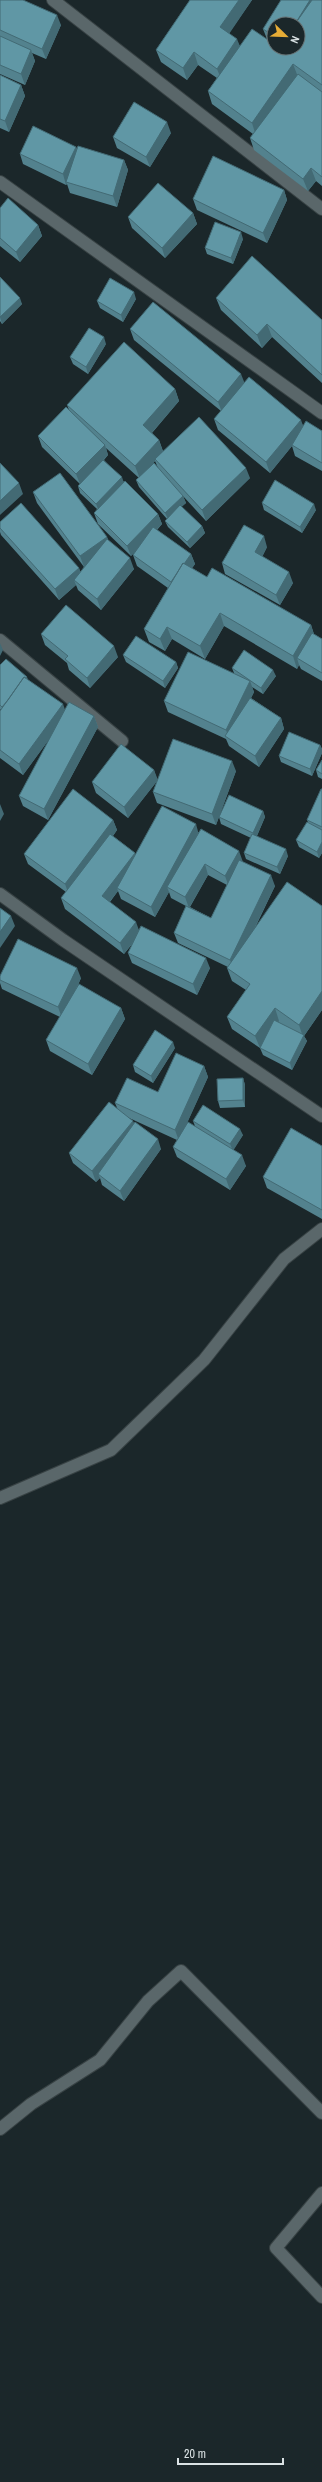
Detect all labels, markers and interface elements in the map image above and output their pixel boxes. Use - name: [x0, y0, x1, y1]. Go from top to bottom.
- north arrow: [266, 16, 306, 56]
- text: N: [287, 34, 303, 46]
- scale bar: [178, 2440, 283, 2466]
- text: 20 m: [184, 2446, 206, 2462]

